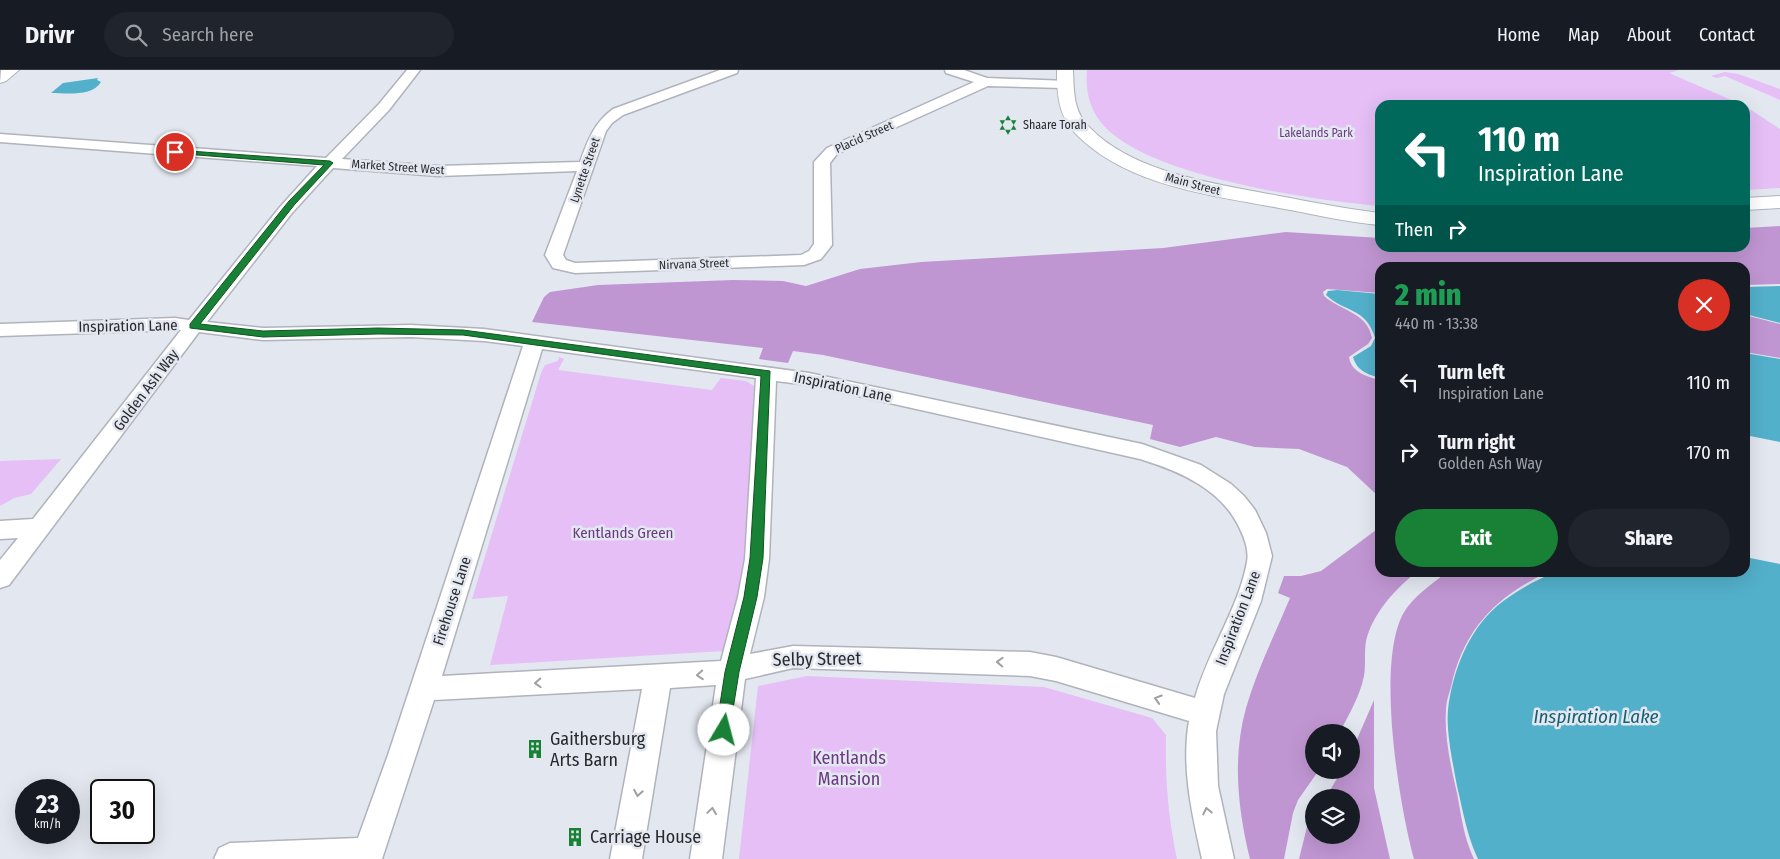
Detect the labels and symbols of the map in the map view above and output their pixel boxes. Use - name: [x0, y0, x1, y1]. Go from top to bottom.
- synagogue icon: Shaare Torah: [997, 114, 1019, 136]
- street label: Placid Street: [833, 118, 895, 156]
- place label: Shaare Torah: [1023, 118, 1087, 132]
- park label: Lakelands Park: [1279, 126, 1353, 140]
- pin: [154, 131, 196, 173]
- street label: Lynette Street: [567, 135, 603, 204]
- street label: Market Street West: [351, 157, 445, 177]
- street label: Main Street: [1164, 170, 1222, 198]
- street label: Nirvana Street: [659, 256, 729, 272]
- street label: Inspiration Lane: [78, 316, 178, 336]
- street label: Golden Ash Way: [109, 345, 183, 434]
- street label: Inspiration Lane: [793, 368, 893, 406]
- park label: Kentlands Green: [572, 524, 674, 542]
- street label: Firehouse Lane: [429, 554, 475, 648]
- street label: Inspiration Lane: [1212, 568, 1264, 668]
- street label: Selby Street: [773, 647, 862, 671]
- one-way arrow: [996, 656, 1004, 667]
- one-way arrow: [696, 669, 704, 680]
- one-way arrow: [534, 677, 542, 688]
- one-way arrow: [1154, 694, 1163, 704]
- position arrow: [697, 703, 749, 755]
- water label: Inspiration Lake: [1533, 705, 1659, 728]
- place label: Gaithersburg Arts Barn: [550, 728, 646, 771]
- building icon: Gaithersburg Arts Barn: [524, 738, 546, 760]
- park label: Kentlands Mansion: [812, 747, 886, 790]
- speed limit sign: 30: [90, 779, 155, 844]
- one-way arrow: [633, 789, 643, 798]
- one-way arrow: [707, 806, 717, 815]
- one-way arrow: [1203, 807, 1213, 816]
- building icon: Carriage House: [564, 826, 586, 848]
- place label: Carriage House: [590, 826, 701, 848]

